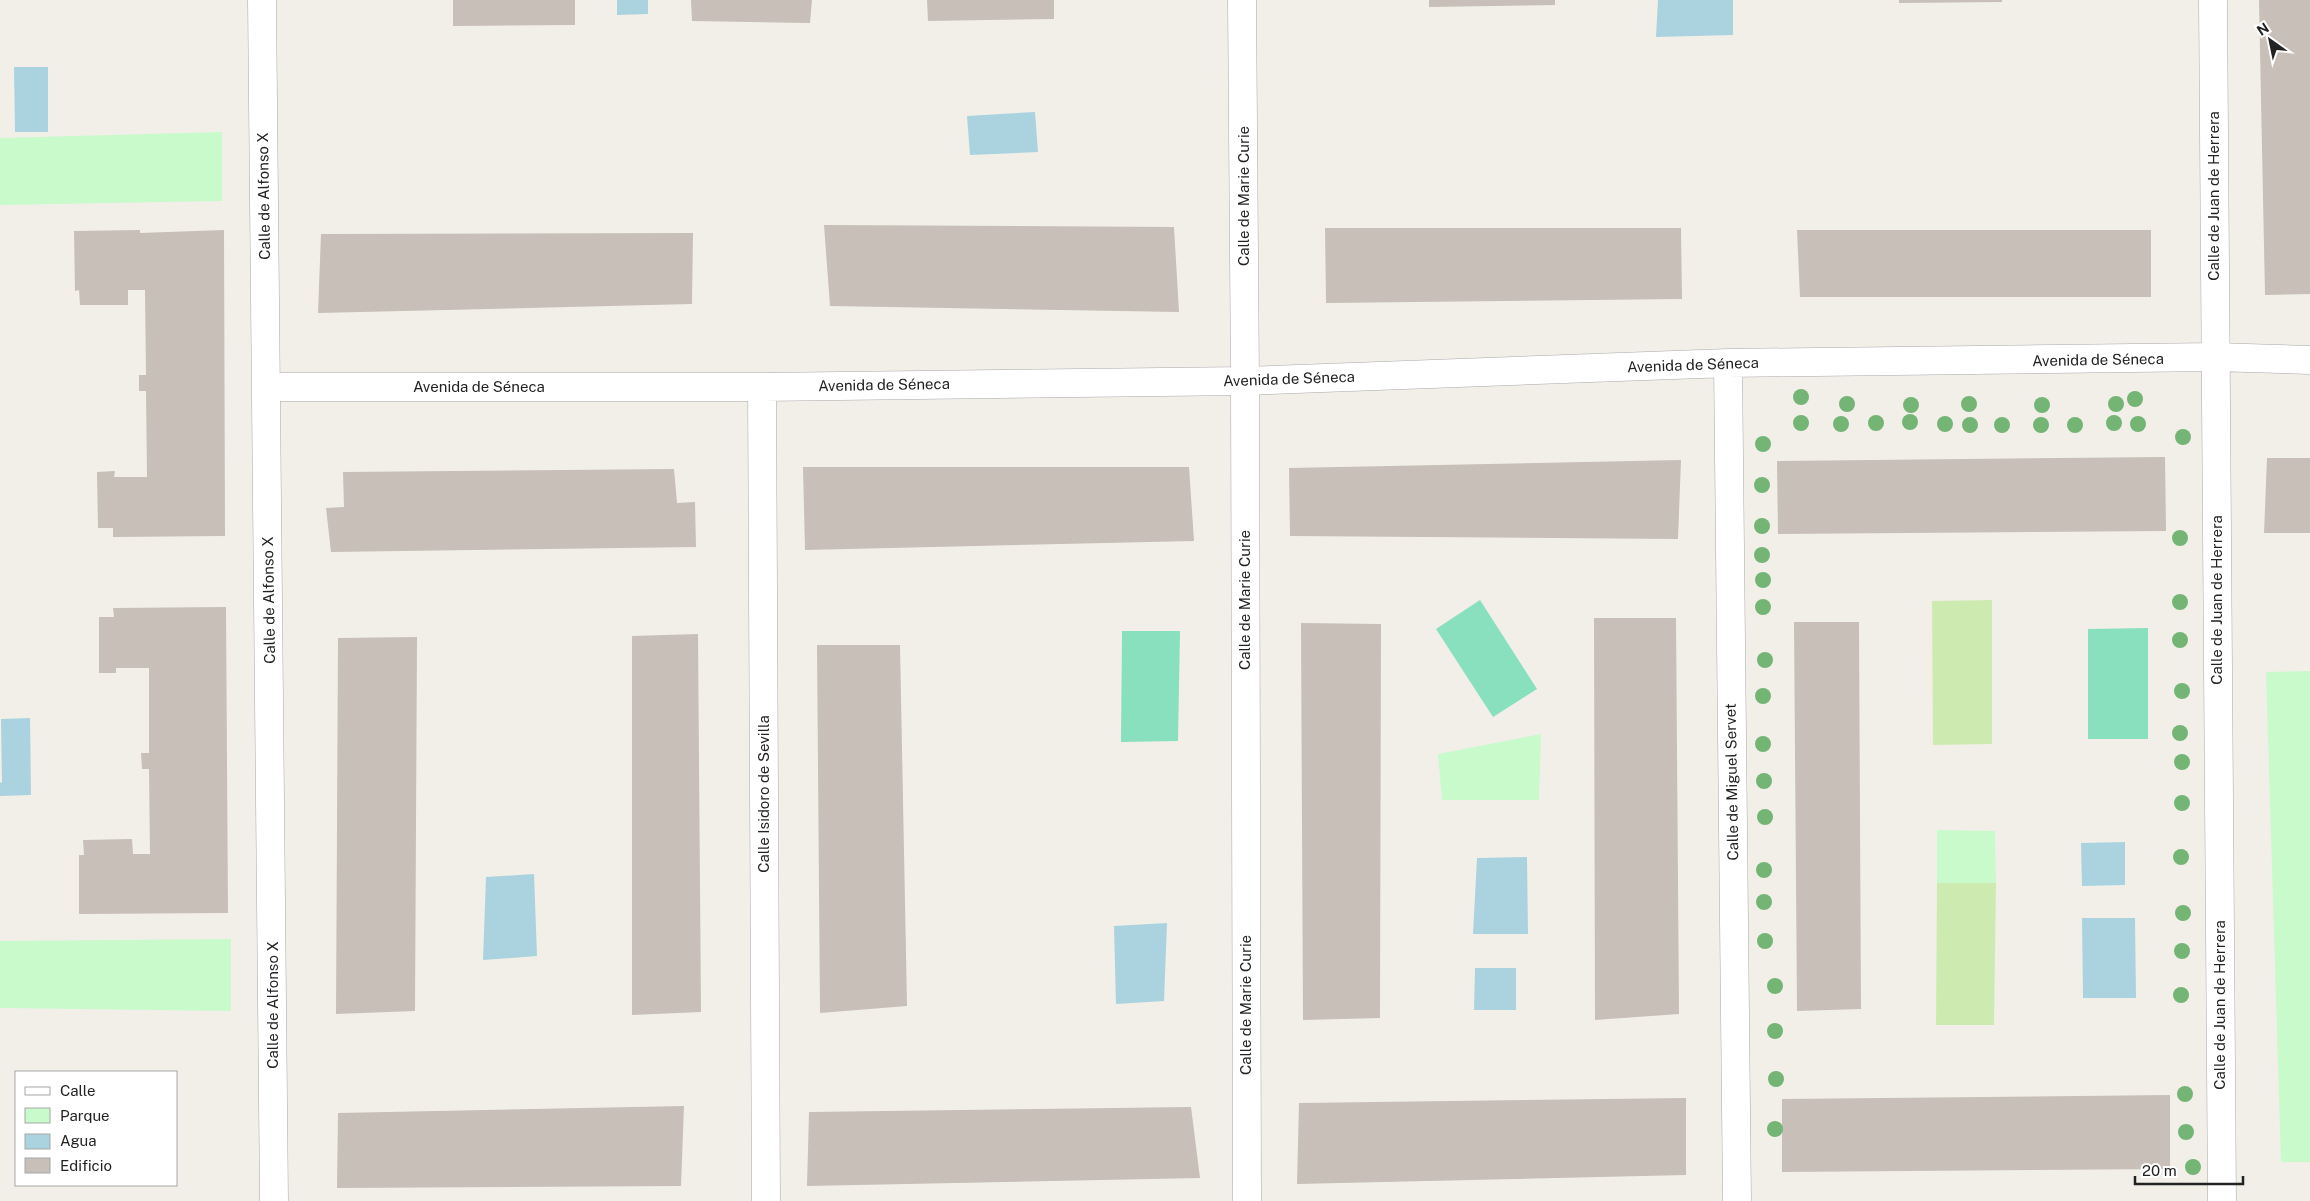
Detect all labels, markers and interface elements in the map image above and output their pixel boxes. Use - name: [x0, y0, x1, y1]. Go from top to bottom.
- north arrow: [2245, 15, 2295, 65]
- text: N: [2254, 19, 2272, 39]
- street label: Calle de Juan de Herrera: [2205, 111, 2222, 281]
- street label: Calle de Marie Curie: [1235, 126, 1252, 266]
- street label: Calle de Alfonso X: [254, 132, 273, 260]
- street label: Avenida de Séneca: [2032, 350, 2164, 369]
- street label: Avenida de Séneca: [1627, 354, 1759, 375]
- street label: Avenida de Séneca: [1223, 368, 1355, 389]
- street label: Avenida de Séneca: [818, 375, 950, 394]
- street label: Avenida de Séneca: [413, 378, 545, 395]
- street label: Calle de Juan de Herrera: [2208, 515, 2225, 685]
- street label: Calle de Marie Curie: [1236, 530, 1253, 670]
- street label: Calle de Alfonso X: [259, 536, 278, 664]
- street label: Calle de Miguel Servet: [1722, 703, 1741, 861]
- street label: Calle Isidoro de Sevilla: [755, 715, 772, 873]
- street label: Calle de Juan de Herrera: [2211, 920, 2228, 1090]
- street label: Calle de Marie Curie: [1237, 935, 1254, 1075]
- street label: Calle de Alfonso X: [264, 941, 281, 1069]
- legend: [15, 1071, 178, 1186]
- text: Calle: [60, 1082, 96, 1099]
- text: Parque: [60, 1107, 110, 1124]
- text: Agua: [60, 1132, 97, 1149]
- scale bar: [2135, 1154, 2242, 1186]
- text: Edificio: [60, 1157, 112, 1174]
- text: 20 m: [2142, 1162, 2177, 1179]

